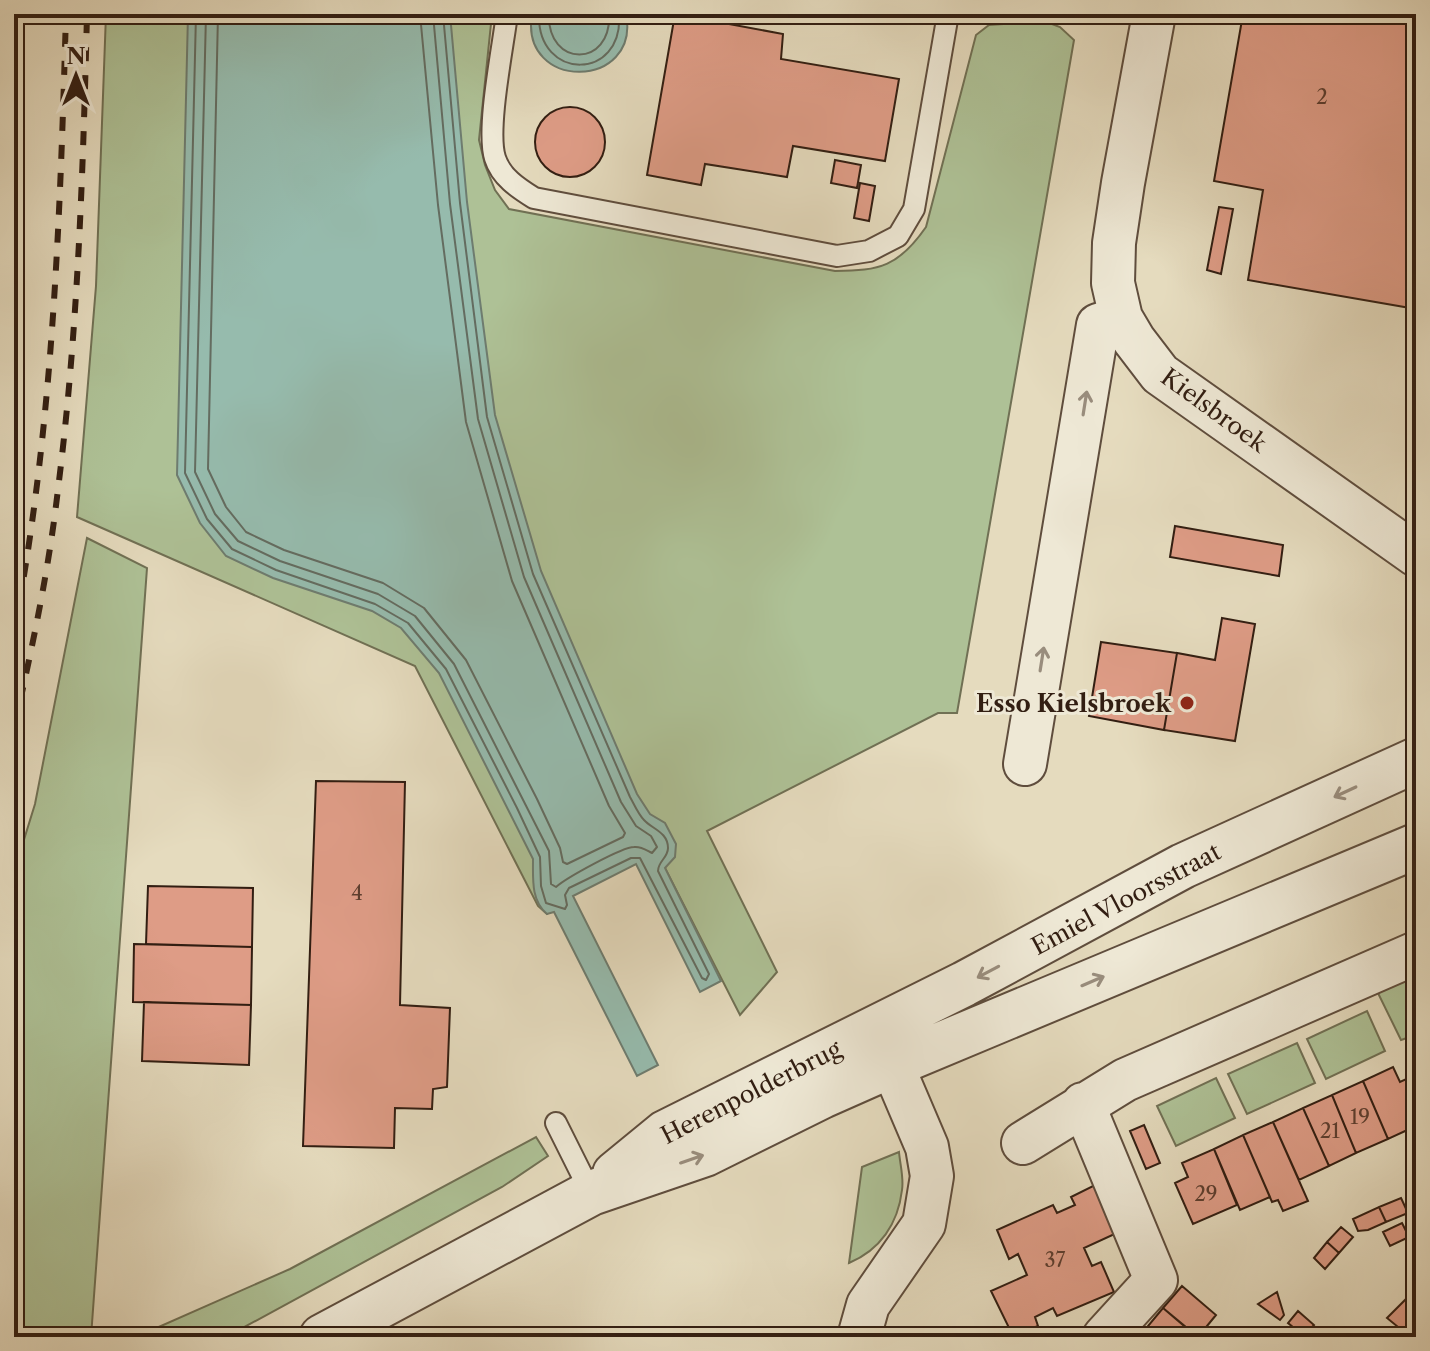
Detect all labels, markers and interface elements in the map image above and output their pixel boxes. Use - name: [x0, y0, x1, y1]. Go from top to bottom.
- north arrow: [36, 36, 116, 116]
- text: N: [66, 43, 86, 70]
- house number: 2: [1316, 85, 1328, 109]
- street label: Kielsbroek: [1156, 362, 1273, 459]
- one-way arrow: [1078, 391, 1093, 416]
- one-way arrow: [1036, 647, 1051, 673]
- place label: Esso Kielsbroek: [976, 689, 1172, 718]
- marker: Esso Kielsbroek: [1178, 694, 1196, 712]
- one-way arrow: [1333, 785, 1358, 800]
- street label: Emiel Vloorsstraat: [1027, 837, 1226, 961]
- house number: 4: [351, 881, 363, 905]
- one-way arrow: [976, 964, 1000, 980]
- one-way arrow: [1080, 973, 1105, 987]
- street label: Herenpolderbrug: [656, 1034, 846, 1150]
- house number: 19: [1350, 1105, 1370, 1129]
- house number: 21: [1320, 1119, 1341, 1143]
- one-way arrow: [679, 1150, 704, 1165]
- house number: 29: [1194, 1182, 1218, 1206]
- house number: 37: [1045, 1248, 1066, 1272]

